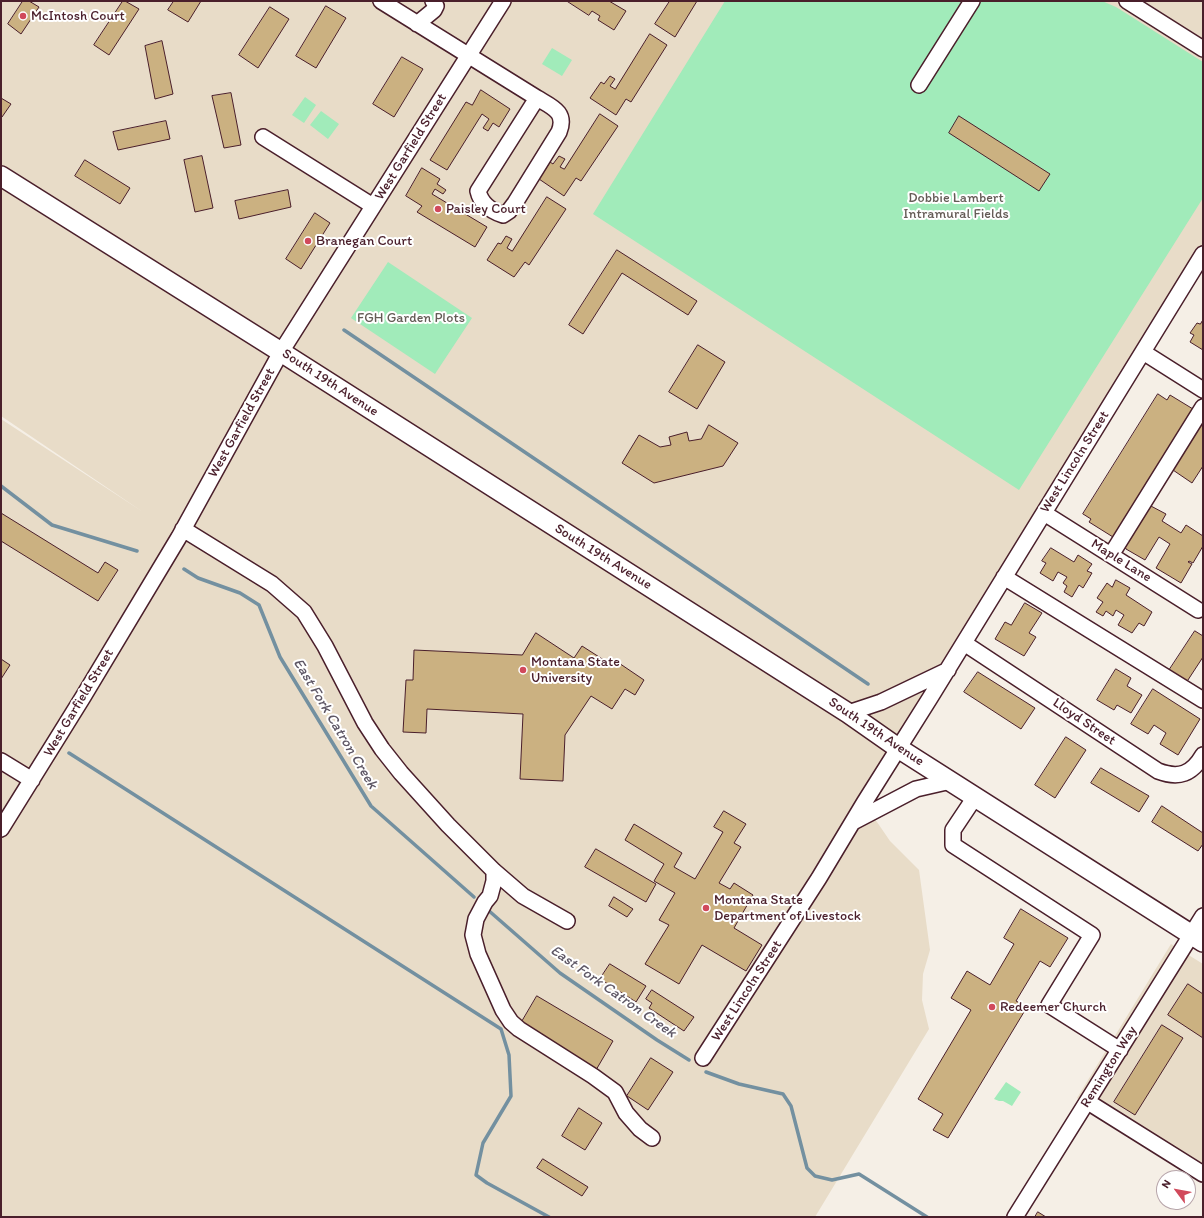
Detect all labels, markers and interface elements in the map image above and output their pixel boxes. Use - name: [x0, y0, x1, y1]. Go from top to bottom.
- place label: McIntosh Court: [31, 8, 125, 24]
- marker: McIntosh Court: [18, 11, 28, 21]
- street label: West Garfield Street: [371, 91, 451, 203]
- park label: Dobbie Lambert Intramural Fields: [903, 190, 1009, 222]
- place label: Paisley Court: [446, 201, 526, 217]
- marker: Paisley Court: [433, 204, 443, 214]
- place label: Branegan Court: [316, 233, 412, 249]
- marker: Branegan Court: [303, 236, 313, 246]
- park label: FGH Garden Plots: [357, 310, 465, 326]
- street label: South 19th Avenue: [279, 346, 381, 420]
- street label: West Garfield Street: [205, 365, 279, 481]
- street label: West Lincoln Street: [1037, 408, 1113, 516]
- street label: South 19th Avenue: [551, 520, 655, 594]
- street label: Maple Lane: [1088, 536, 1154, 586]
- street label: West Garfield Street: [40, 646, 118, 760]
- place label: Montana State University: [531, 654, 620, 686]
- water label: East Fork Catron Creek: [289, 655, 381, 793]
- marker: Montana State University: [518, 665, 528, 675]
- street label: South 19th Avenue: [825, 694, 927, 770]
- street label: Lloyd Street: [1049, 695, 1119, 749]
- place label: Montana State Department of Livestock: [714, 892, 861, 924]
- marker: Montana State Department of Livestock: [701, 903, 711, 913]
- street label: West Lincoln Street: [708, 937, 786, 1045]
- water label: East Fork Catron Creek: [547, 942, 679, 1042]
- place label: Redeemer Church: [1000, 999, 1106, 1015]
- marker: Redeemer Church: [987, 1002, 997, 1012]
- street label: Remington Way: [1077, 1023, 1141, 1111]
- north arrow: [1156, 1170, 1196, 1210]
- text: N: [1159, 1177, 1174, 1191]

